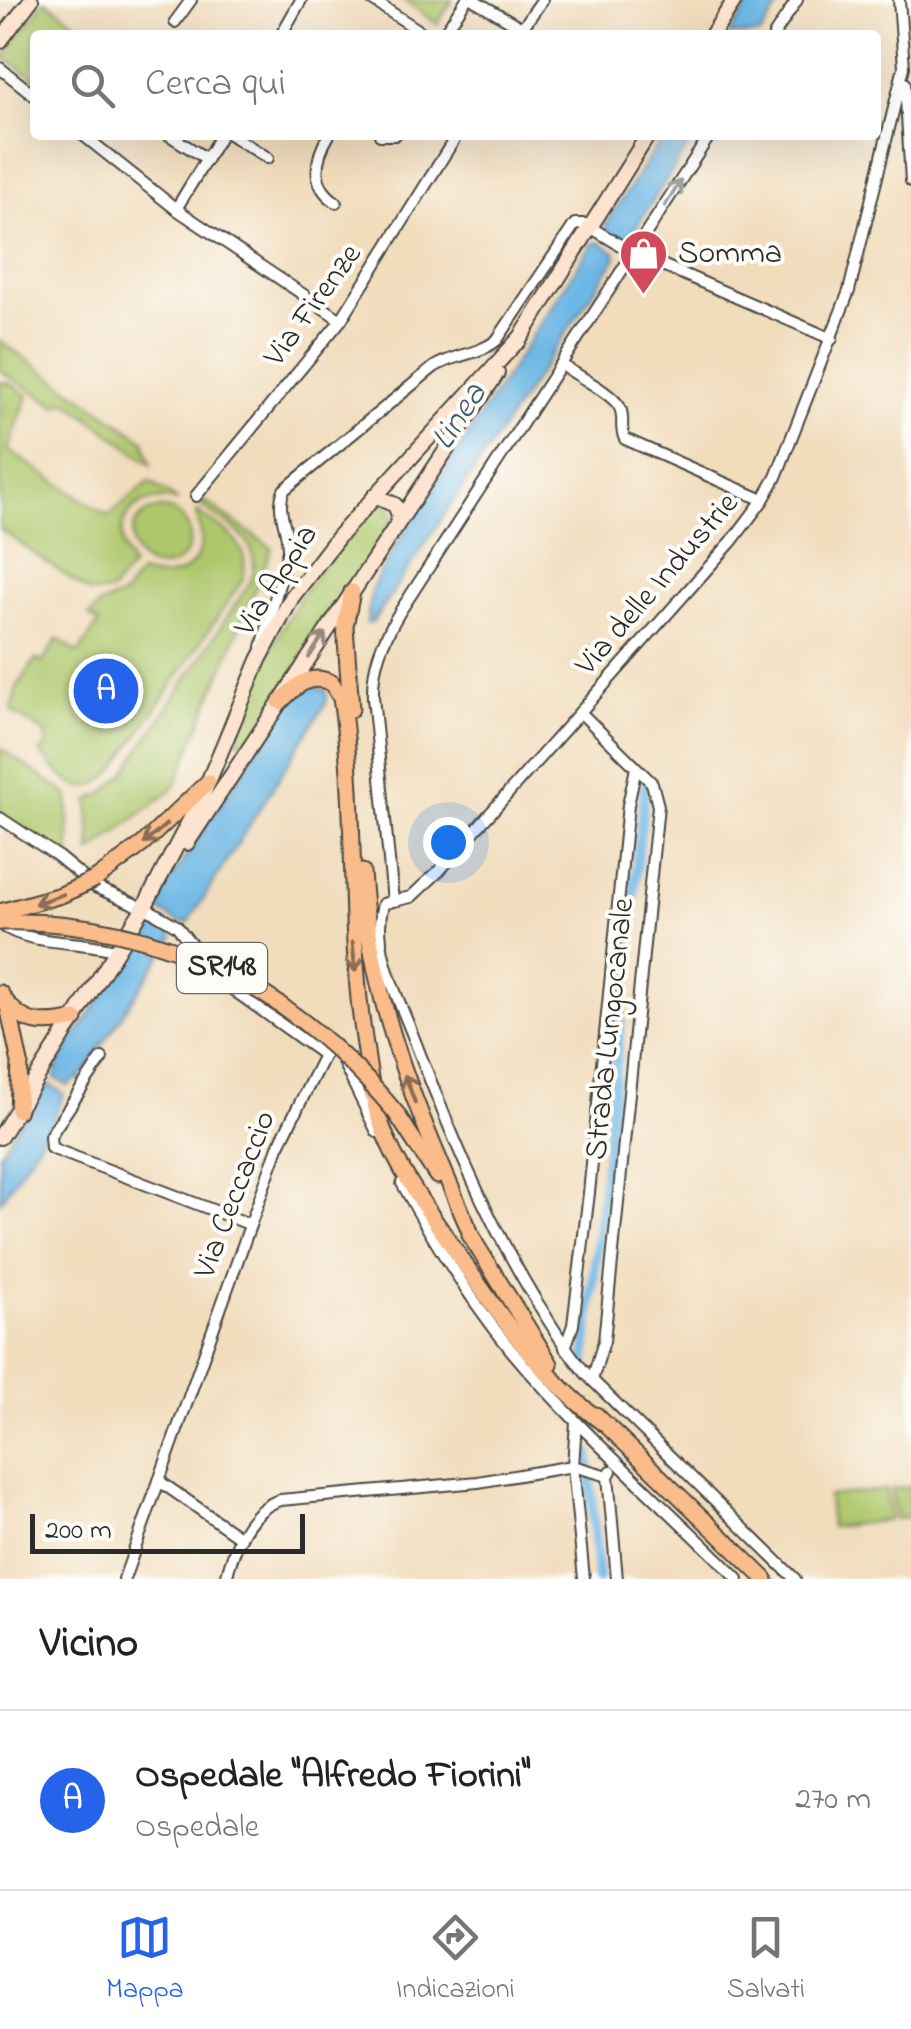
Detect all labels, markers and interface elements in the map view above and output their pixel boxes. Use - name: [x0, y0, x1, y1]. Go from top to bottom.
- search box: [30, 30, 881, 140]
- text: Cerca qui: [145, 57, 286, 113]
- icon: search: [65, 58, 120, 113]
- one-way arrow: [662, 180, 683, 208]
- shop icon: Somma: [617, 228, 669, 296]
- place label: Somma: [678, 231, 782, 278]
- street label: Via Firenze: [253, 234, 375, 378]
- water label: Linea: [419, 372, 501, 461]
- street label: Via delle Industrie: [564, 482, 751, 688]
- street label: Via Appia: [223, 516, 331, 647]
- one-way arrow: [307, 631, 328, 660]
- pin: A: [74, 654, 138, 728]
- your location: [423, 817, 474, 868]
- one-way arrow: [143, 822, 168, 845]
- one-way arrow: [34, 891, 65, 909]
- street label: Strada Lungocanale: [574, 895, 648, 1162]
- one-way arrow: [344, 941, 363, 973]
- road number: SR148: [177, 943, 267, 993]
- one-way arrow: [400, 1074, 418, 1105]
- street label: Via Ceccaccio: [182, 1104, 289, 1287]
- scale bar: [30, 1509, 305, 1554]
- text: 200 m: [45, 1511, 112, 1552]
- text: Vicino: [40, 1614, 138, 1675]
- text: Ospedale "Alfredo Fiorini": [135, 1749, 531, 1805]
- text: A: [63, 1777, 82, 1824]
- text: 270 m: [795, 1777, 871, 1824]
- text: Ospedale: [135, 1805, 259, 1852]
- tab: Mappa: [106, 1910, 184, 2011]
- tab: Indicazioni: [396, 1910, 515, 2011]
- tab: Salvati: [727, 1910, 805, 2011]

